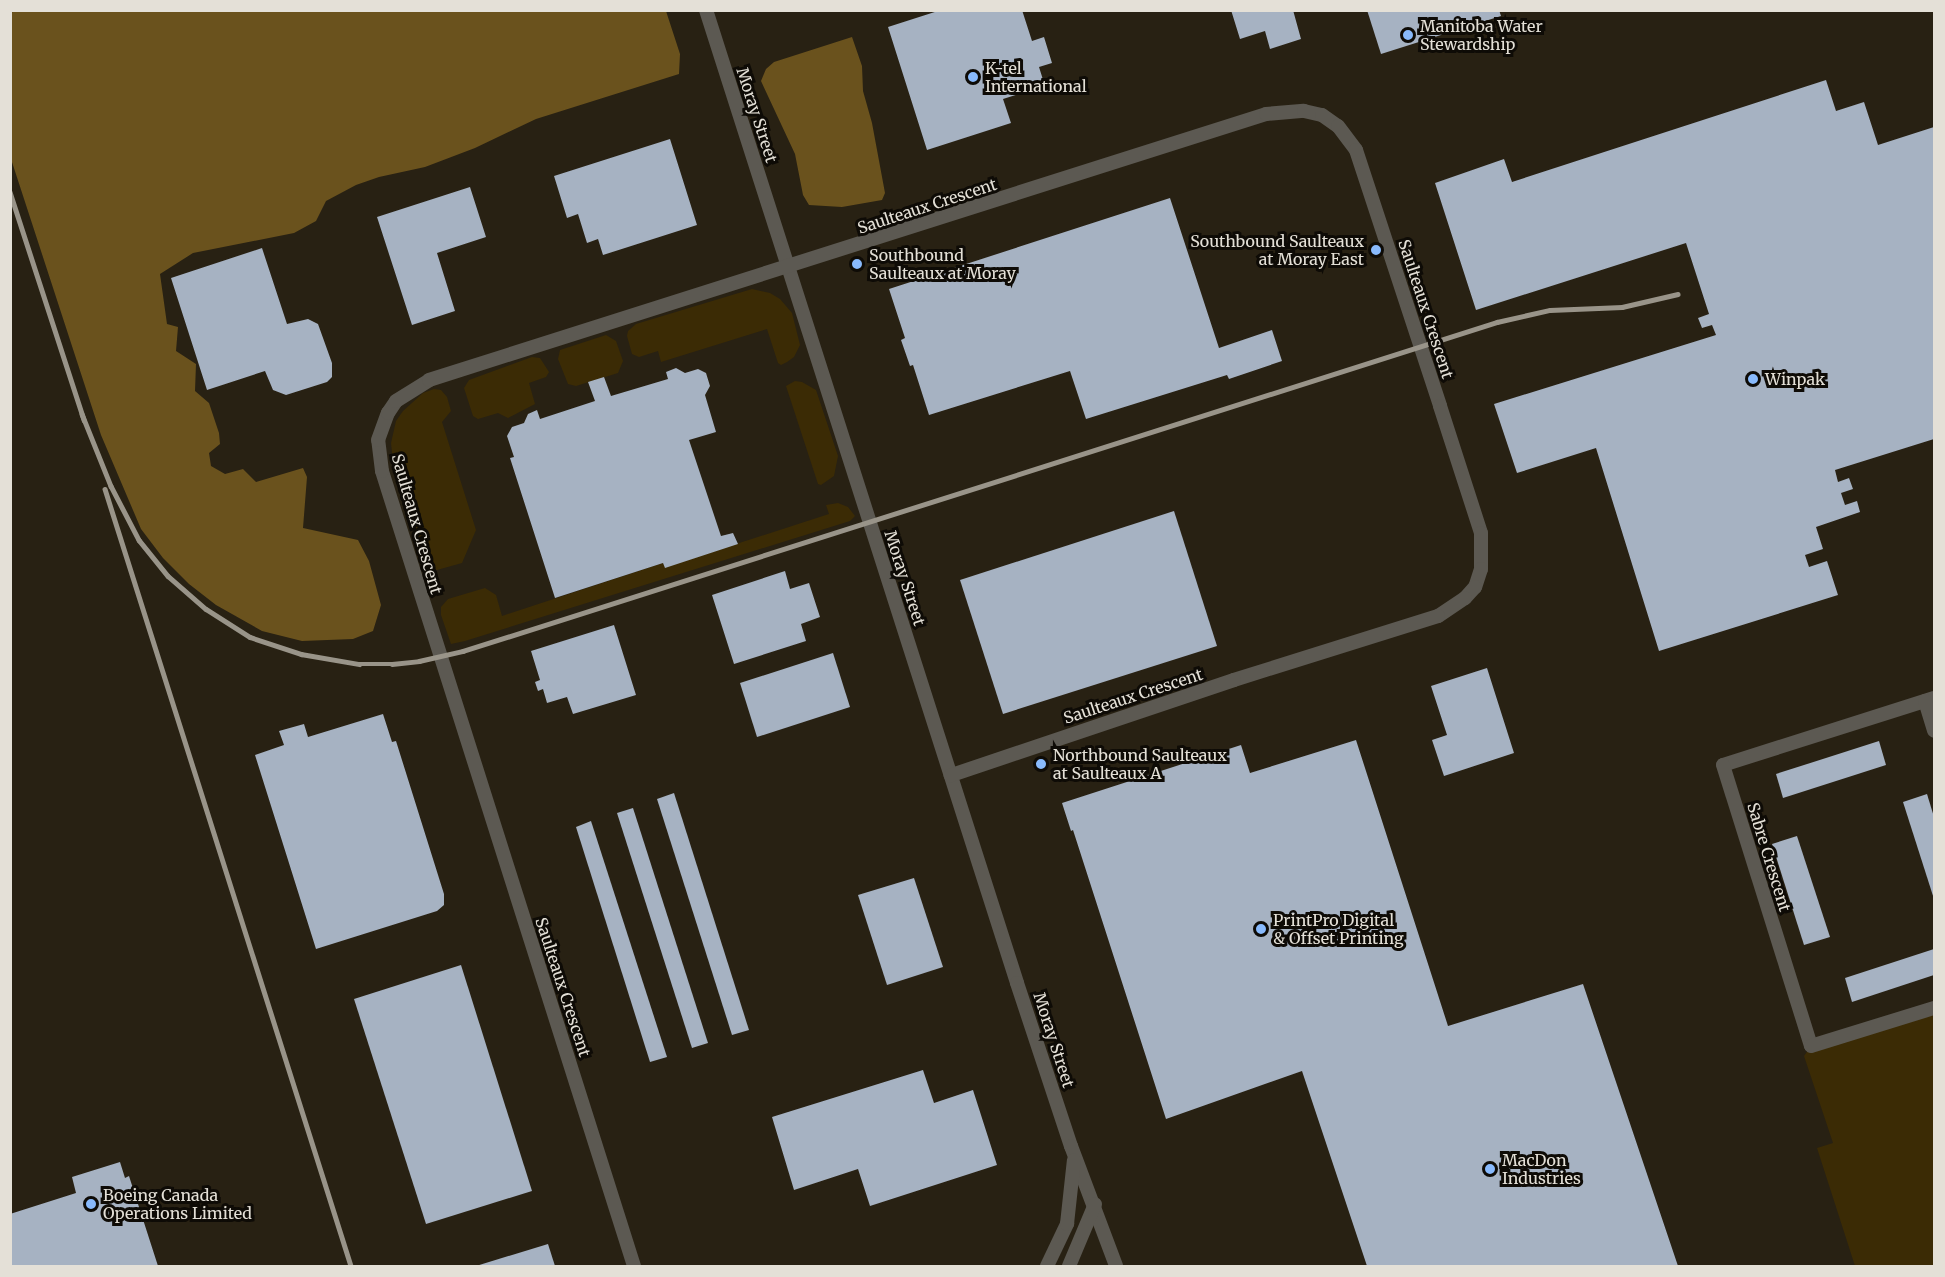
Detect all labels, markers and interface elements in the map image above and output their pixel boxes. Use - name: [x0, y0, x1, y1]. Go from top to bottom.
- place label: Manitoba Water Stewardship: [1420, 16, 1543, 54]
- marker: Manitoba Water Stewardship: [1401, 28, 1415, 42]
- place label: K-tel International: [985, 58, 1087, 96]
- street label: Moray Street: [733, 65, 781, 165]
- marker: K-tel International: [966, 70, 980, 84]
- street label: Saulteaux Crescent: [855, 174, 999, 238]
- place label: Southbound Saulteaux at Moray East: [1190, 231, 1364, 269]
- street label: Saulteaux Crescent: [1394, 237, 1458, 381]
- marker: Southbound Saulteaux at Moray East: [1369, 243, 1383, 257]
- place label: Southbound Saulteaux at Moray: [869, 245, 1016, 283]
- marker: Southbound Saulteaux at Moray: [850, 257, 864, 271]
- place label: Winpak: [1765, 369, 1825, 389]
- marker: Winpak: [1746, 372, 1760, 386]
- street label: Saulteaux Crescent: [388, 452, 446, 596]
- street label: Moray Street: [881, 528, 929, 628]
- street label: Saulteaux Crescent: [1061, 664, 1205, 728]
- place label: Northbound Saulteaux at Saulteaux A: [1053, 745, 1227, 783]
- marker: Northbound Saulteaux at Saulteaux A: [1034, 757, 1048, 771]
- street label: Sabre Crescent: [1743, 800, 1795, 914]
- place label: PrintPro Digital & Offset Printing: [1273, 910, 1404, 948]
- street label: Saulteaux Crescent: [531, 915, 595, 1059]
- marker: PrintPro Digital & Offset Printing: [1254, 922, 1268, 936]
- street label: Moray Street: [1030, 990, 1078, 1090]
- place label: MacDon Industries: [1502, 1150, 1581, 1188]
- marker: MacDon Industries: [1483, 1162, 1497, 1176]
- place label: Boeing Canada Operations Limited: [103, 1185, 252, 1223]
- marker: Boeing Canada Operations Limited: [84, 1197, 98, 1211]

